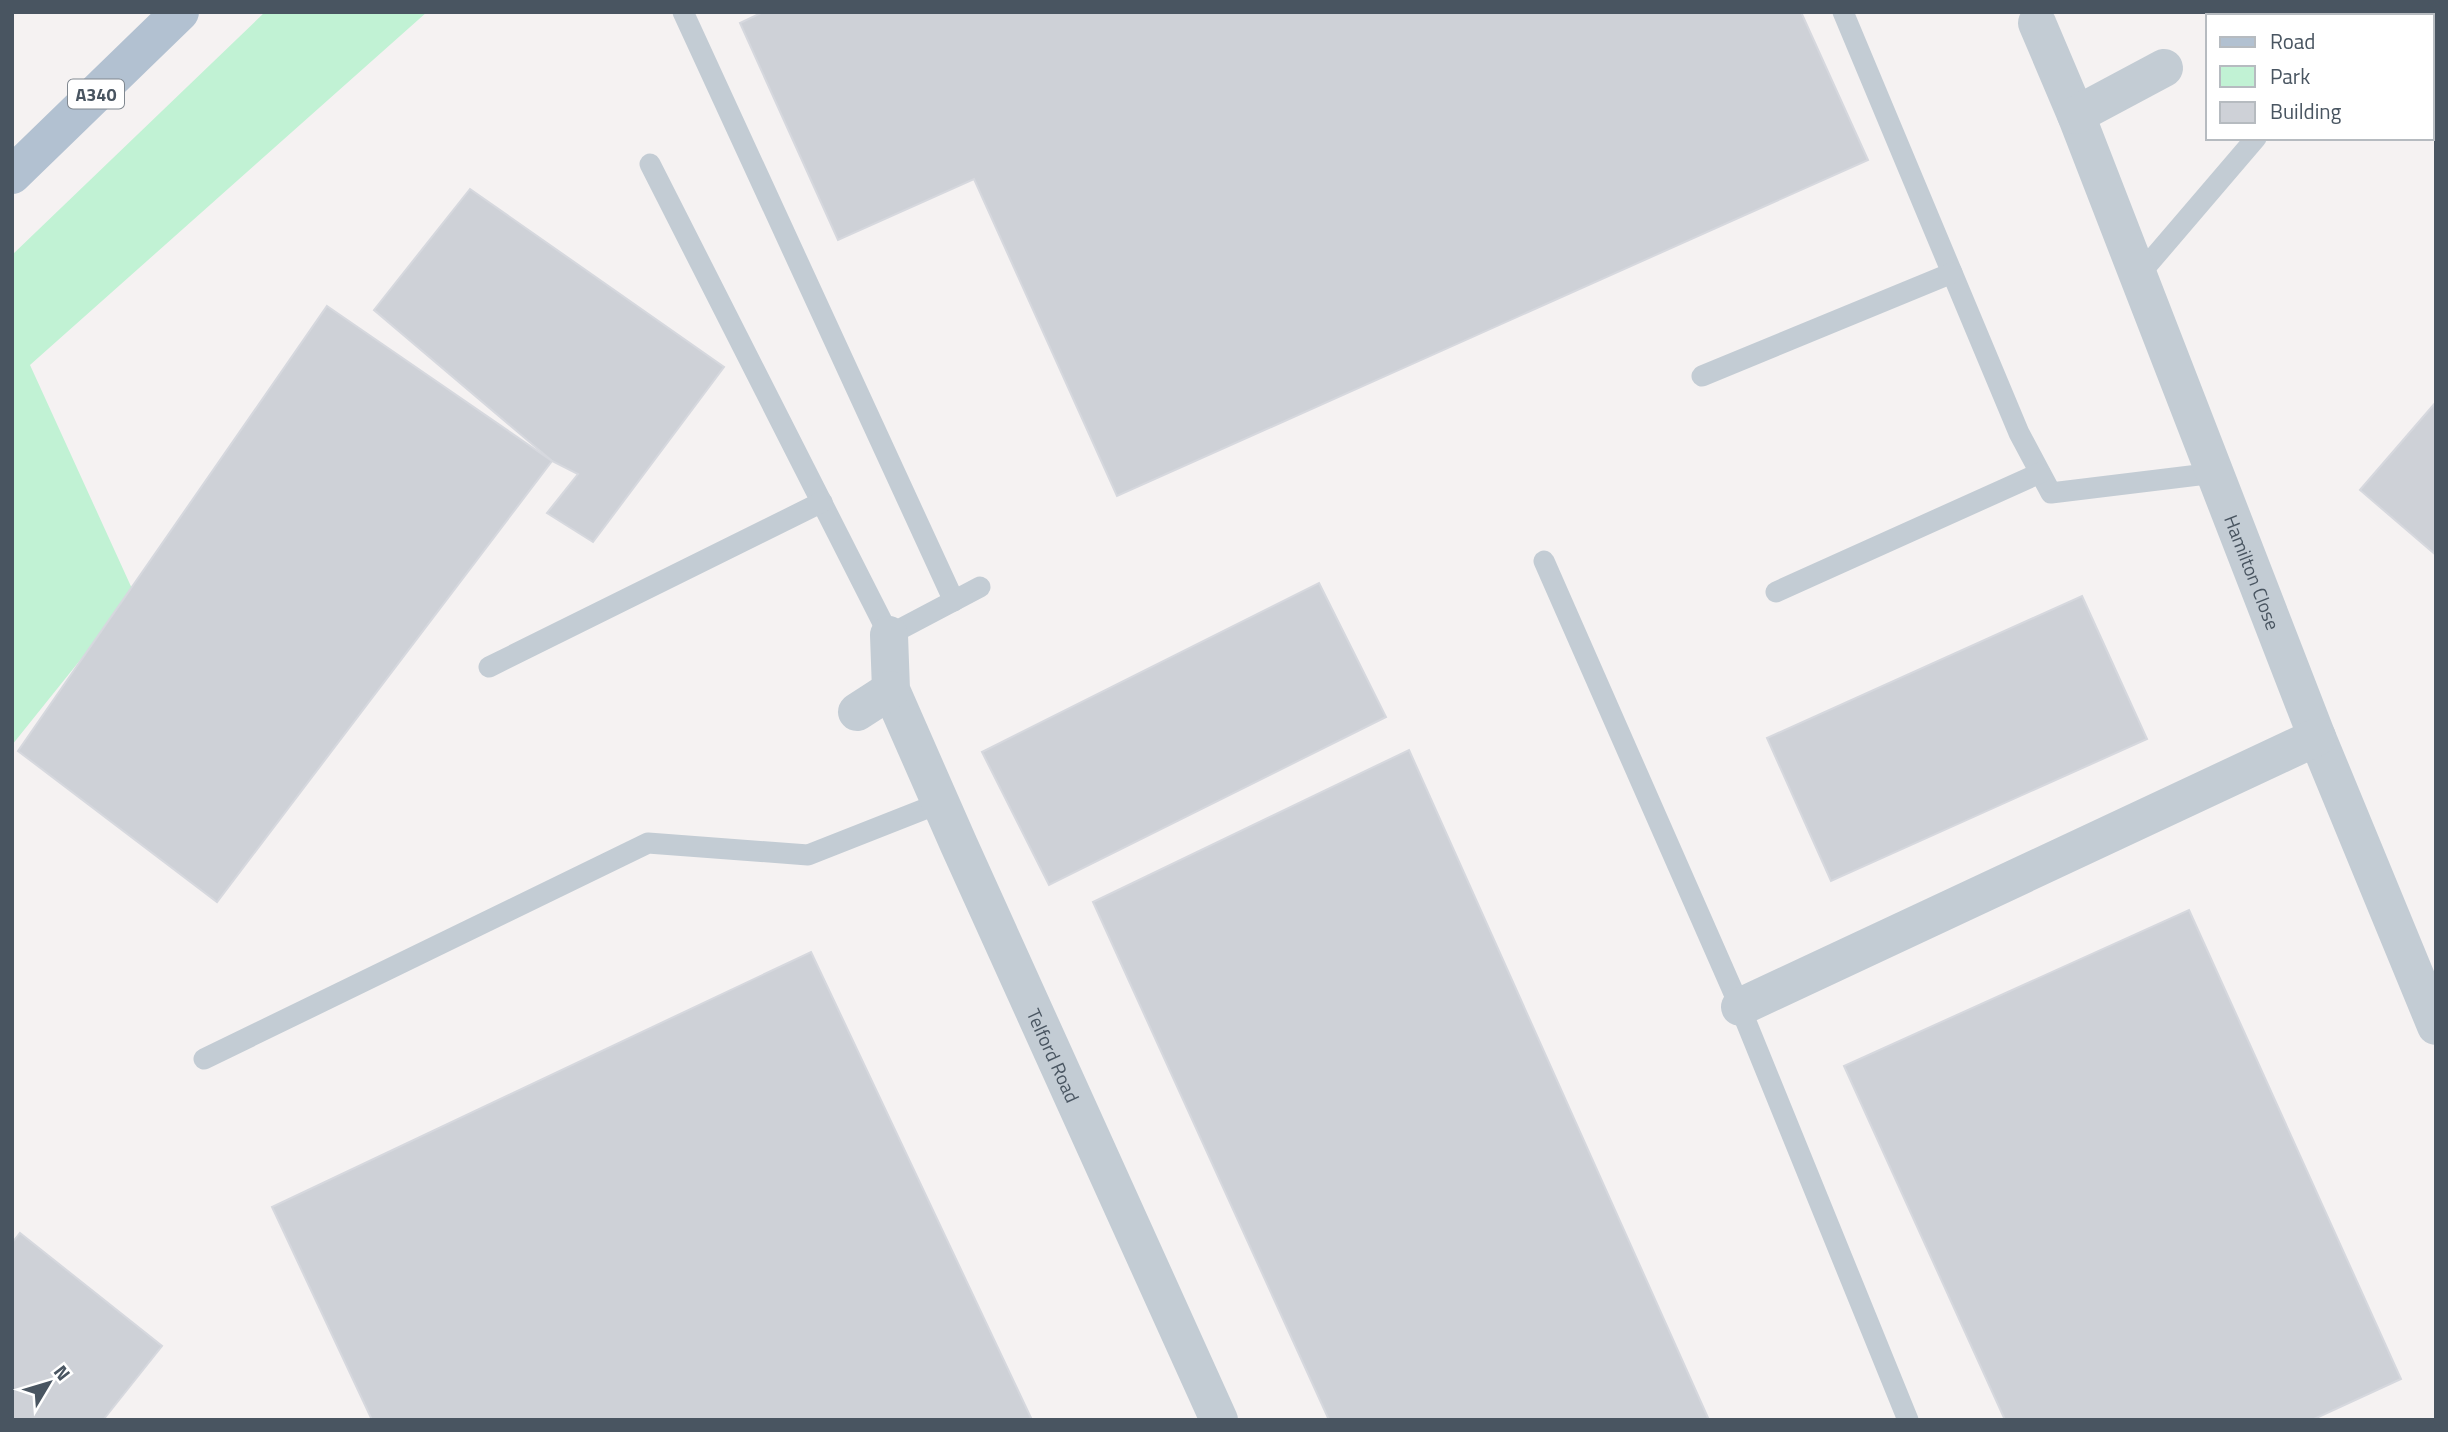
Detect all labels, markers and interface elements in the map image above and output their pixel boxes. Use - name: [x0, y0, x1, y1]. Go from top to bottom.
- legend: [2206, 14, 2434, 140]
- text: Road: [2270, 25, 2315, 57]
- text: Park: [2270, 60, 2310, 92]
- road number: A340: [68, 80, 124, 108]
- text: Building: [2270, 95, 2342, 127]
- street label: Hamilton Close: [2218, 510, 2288, 634]
- street label: Telford Road: [1020, 1004, 1088, 1107]
- north arrow: [14, 1348, 84, 1418]
- text: N: [47, 1358, 78, 1386]

